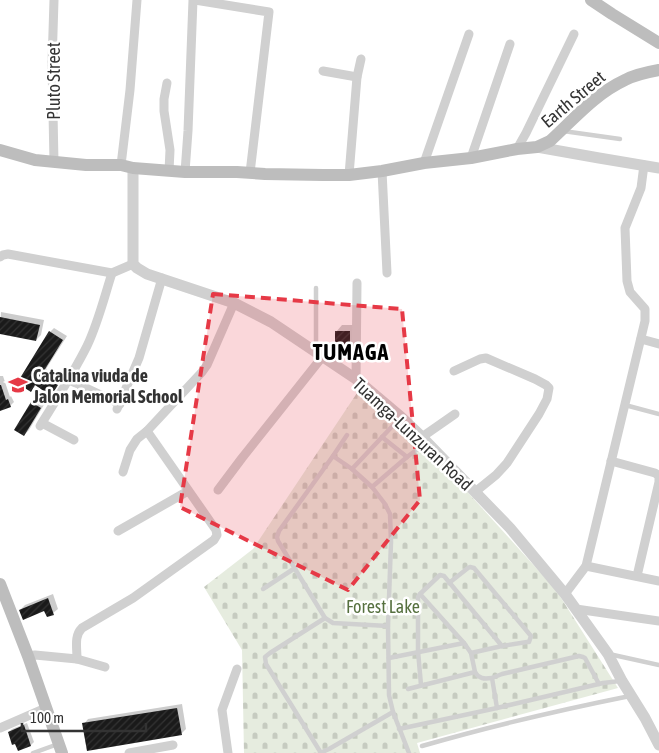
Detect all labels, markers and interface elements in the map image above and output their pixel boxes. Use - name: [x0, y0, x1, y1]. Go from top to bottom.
- street label: Pluto Street: [43, 42, 64, 120]
- street label: Earth Street: [537, 66, 609, 132]
- district label: TUMAGA: [313, 339, 389, 365]
- place label: Catalina viuda de Jalon Memorial School: [32, 365, 183, 407]
- street label: Tuamga-Lunzuran Road: [349, 373, 477, 495]
- school or university icon: Catalina viuda de Jalon Memorial School: [7, 374, 29, 396]
- park label: Forest Lake: [346, 596, 420, 617]
- scale bar: [22, 700, 146, 732]
- text: 100 m: [30, 709, 64, 726]

